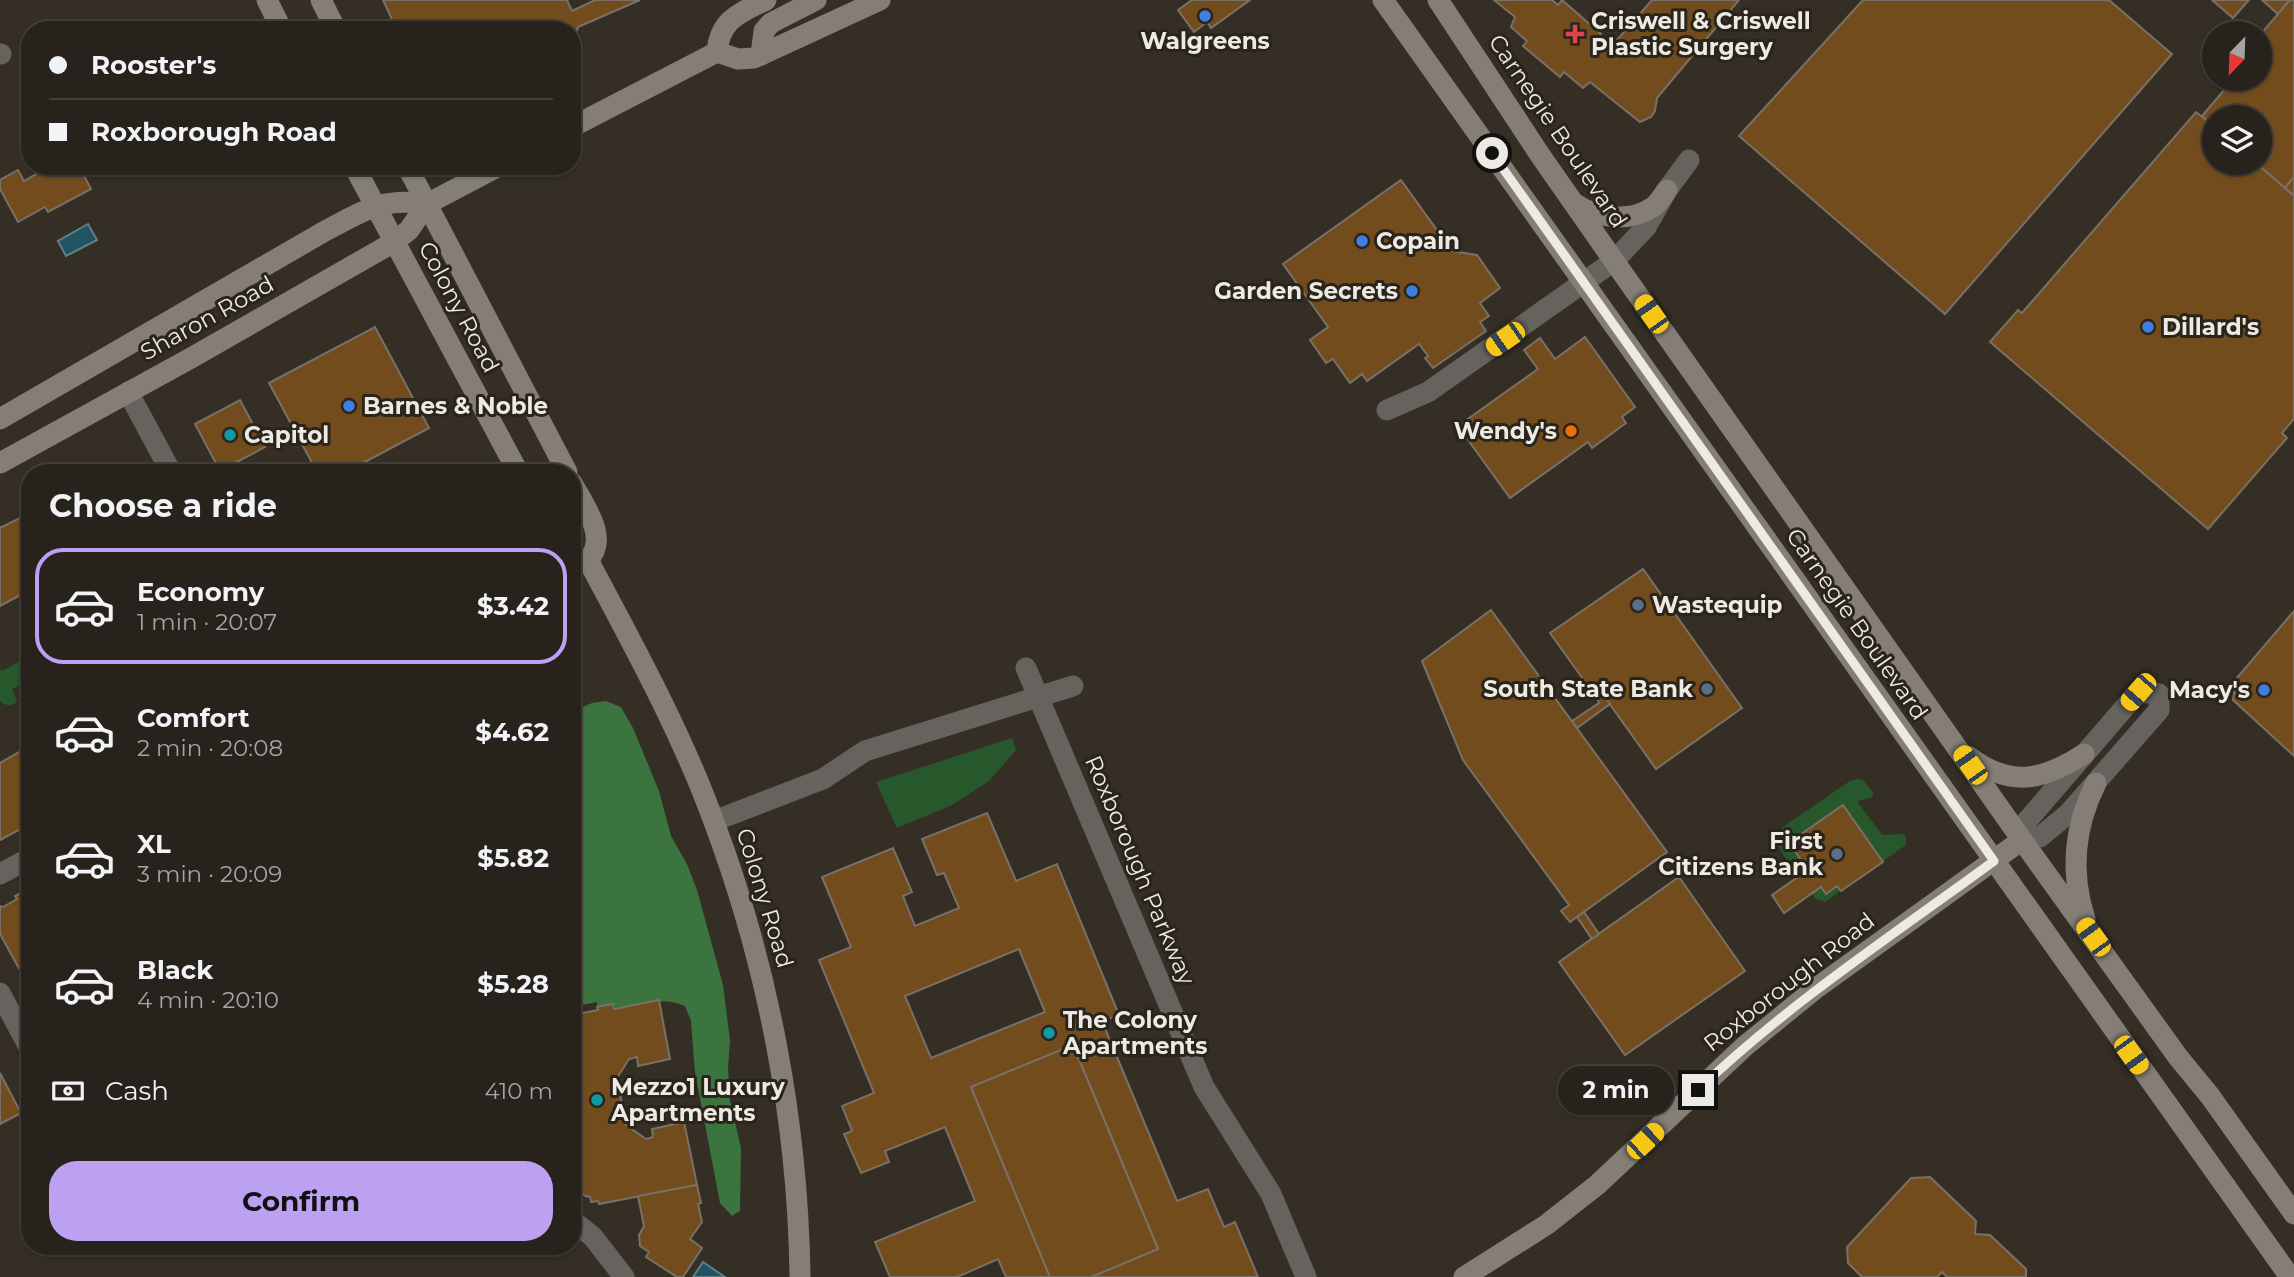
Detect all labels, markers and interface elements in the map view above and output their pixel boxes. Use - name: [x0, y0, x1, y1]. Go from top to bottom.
- place label: Criswell & Criswell Plastic Surgery: [1591, 7, 1811, 61]
- marker: Walgreens: [1197, 8, 1213, 24]
- north arrow: [2202, 21, 2272, 91]
- map controls: [2202, 21, 2272, 175]
- marker: Criswell & Criswell Plastic Surgery: [1565, 24, 1585, 44]
- place label: Walgreens: [1140, 27, 1270, 55]
- street label: Carnegie Boulevard: [1483, 29, 1633, 233]
- text: Rooster's: [91, 49, 216, 81]
- button: layers: [2202, 105, 2272, 175]
- text: Roxborough Road: [91, 116, 337, 148]
- route start: [1476, 137, 1508, 169]
- place label: Copain: [1376, 227, 1460, 255]
- marker: Copain: [1354, 233, 1370, 249]
- street label: Colony Road: [413, 237, 505, 377]
- street label: Sharon Road: [135, 270, 279, 366]
- place label: Garden Secrets: [1214, 277, 1398, 305]
- marker: Garden Secrets: [1404, 283, 1420, 299]
- car: [1631, 291, 1672, 337]
- place label: Dillard's: [2162, 313, 2259, 341]
- car: [1482, 318, 1529, 360]
- marker: Dillard's: [2140, 319, 2156, 335]
- place label: Barnes & Noble: [363, 392, 548, 420]
- marker: Barnes & Noble: [341, 398, 357, 414]
- place label: Wendy's: [1454, 417, 1557, 445]
- place label: Capitol: [244, 421, 329, 449]
- marker: Wendy's: [1563, 423, 1579, 439]
- marker: Capitol: [222, 427, 238, 443]
- text: Choose a ride: [49, 486, 277, 525]
- street label: Carnegie Boulevard: [1780, 523, 1934, 725]
- icon: car: [53, 575, 116, 638]
- text: Economy: [137, 576, 264, 608]
- text: $3.42: [477, 590, 549, 622]
- place label: Wastequip: [1652, 591, 1783, 619]
- marker: Wastequip: [1630, 597, 1646, 613]
- text: 1 min · 20:07: [137, 608, 277, 636]
- car: [2117, 669, 2160, 715]
- place label: South State Bank: [1483, 675, 1694, 703]
- place label: Macy's: [2169, 676, 2250, 704]
- marker: South State Bank: [1699, 681, 1715, 697]
- marker: Macy's: [2256, 682, 2272, 698]
- icon: car: [53, 701, 116, 764]
- text: Comfort: [137, 702, 249, 734]
- text: $4.62: [475, 716, 549, 748]
- text: 2 min · 20:08: [137, 734, 283, 762]
- car: [1950, 742, 1991, 788]
- street label: Roxborough Parkway: [1079, 751, 1201, 989]
- street label: Colony Road: [730, 825, 800, 971]
- icon: car: [53, 827, 116, 890]
- place label: First Citizens Bank: [1658, 827, 1824, 881]
- text: XL: [137, 828, 171, 860]
- text: $5.82: [477, 842, 549, 874]
- marker: First Citizens Bank: [1829, 846, 1845, 862]
- text: 3 min · 20:09: [137, 860, 282, 888]
- street label: Roxborough Road: [1698, 907, 1880, 1057]
- car: [2073, 914, 2114, 960]
- icon: car: [53, 953, 116, 1016]
- text: Black: [137, 954, 213, 986]
- text: $5.28: [477, 968, 549, 1000]
- text: 4 min · 20:10: [137, 986, 279, 1014]
- place label: The Colony Apartments: [1062, 1006, 1208, 1060]
- marker: The Colony Apartments: [1041, 1025, 1057, 1041]
- car: [2111, 1032, 2152, 1078]
- callout: 2 min: [1558, 1066, 1674, 1114]
- icon: cash: [49, 1072, 87, 1110]
- place label: Mezzo1 Luxury Apartments: [610, 1073, 785, 1127]
- route end: [1682, 1074, 1714, 1106]
- text: Cash: [105, 1075, 169, 1107]
- text: 2 min: [1582, 1076, 1650, 1104]
- text: 410 m: [484, 1077, 553, 1105]
- marker: Mezzo1 Luxury Apartments: [589, 1092, 605, 1108]
- car: [1623, 1119, 1668, 1163]
- button: Confirm: [49, 1161, 553, 1241]

